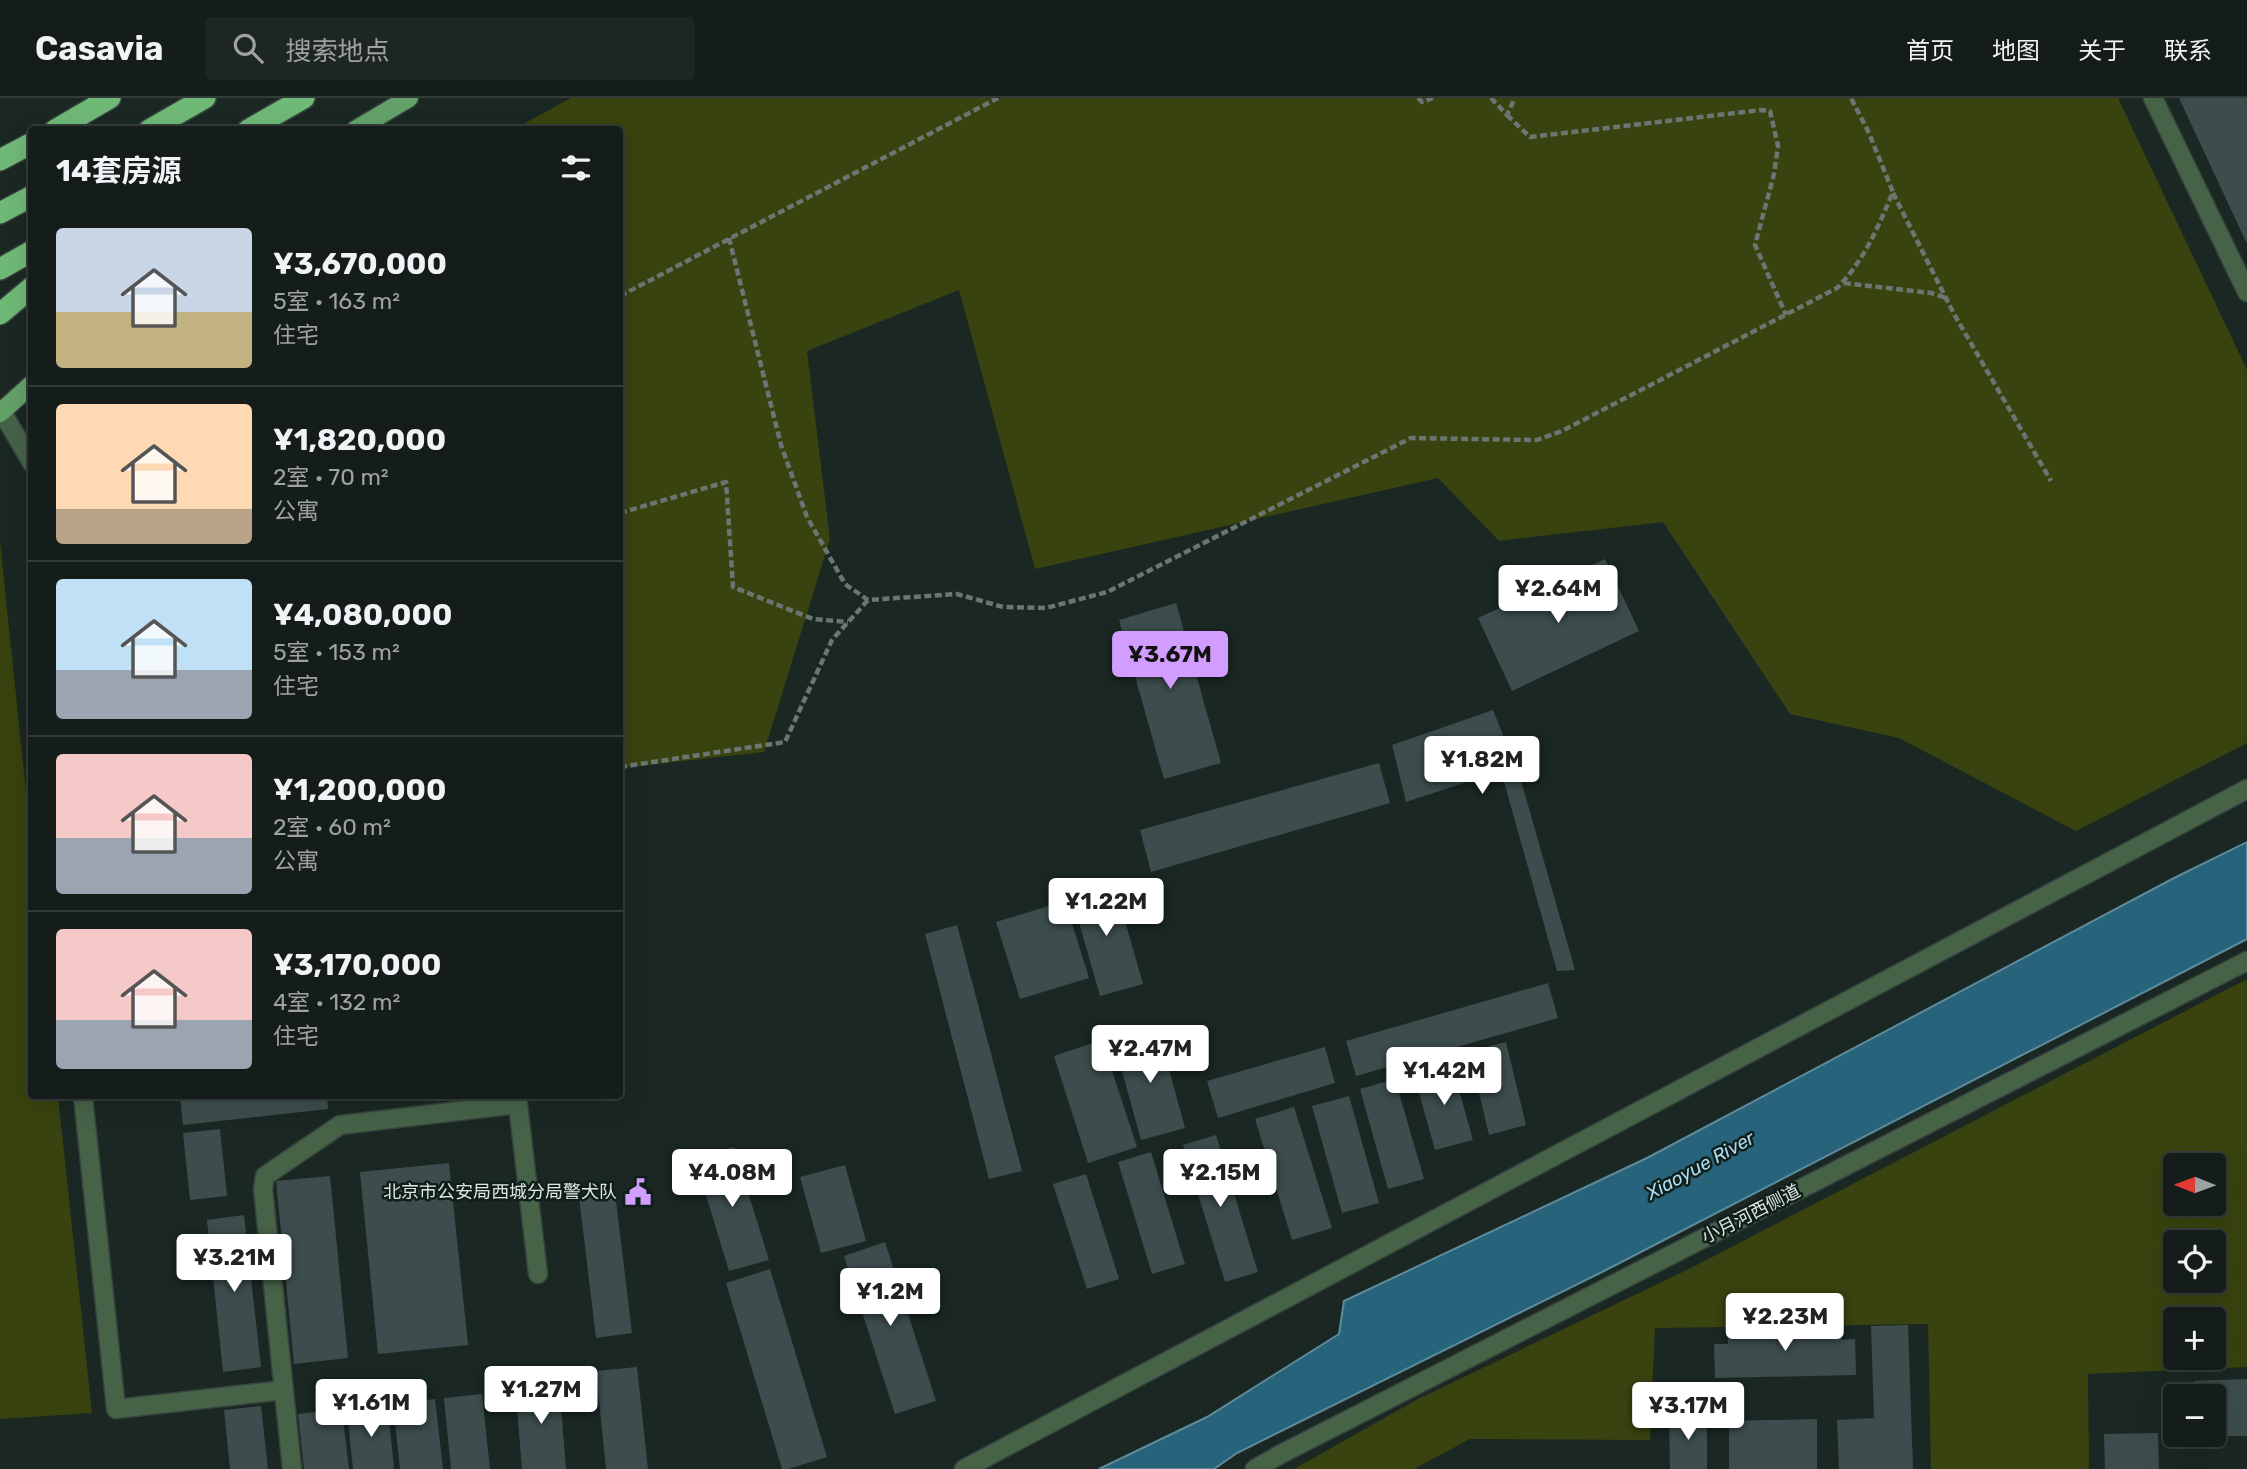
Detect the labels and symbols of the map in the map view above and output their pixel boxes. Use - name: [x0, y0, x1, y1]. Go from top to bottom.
- pin: ¥2.64M: [1501, 566, 1615, 625]
- pin: ¥3.67M: [1113, 632, 1227, 691]
- pin: ¥1.82M: [1425, 736, 1539, 796]
- pin: ¥1.22M: [1049, 878, 1163, 938]
- pin: ¥2.47M: [1093, 1026, 1207, 1085]
- pin: ¥1.42M: [1387, 1048, 1501, 1107]
- water label: Xiaoyue River: [1641, 1126, 1759, 1205]
- pin: ¥4.08M: [675, 1150, 789, 1209]
- pin: ¥2.15M: [1163, 1150, 1277, 1209]
- north arrow: [2163, 1153, 2226, 1216]
- public building icon: 北京市公安局西城分局警犬队: [623, 1177, 653, 1207]
- street label: 小月河西侧道: [1698, 1180, 1804, 1248]
- place label: 北京市公安局西城分局警犬队: [383, 1181, 617, 1203]
- pin: ¥3.21M: [177, 1234, 291, 1294]
- pin: ¥1.2M: [841, 1268, 939, 1328]
- pin: ¥2.23M: [1728, 1294, 1842, 1353]
- pin: ¥1.27M: [484, 1366, 598, 1426]
- pin: ¥1.61M: [314, 1380, 428, 1439]
- pin: ¥3.17M: [1631, 1382, 1745, 1442]

